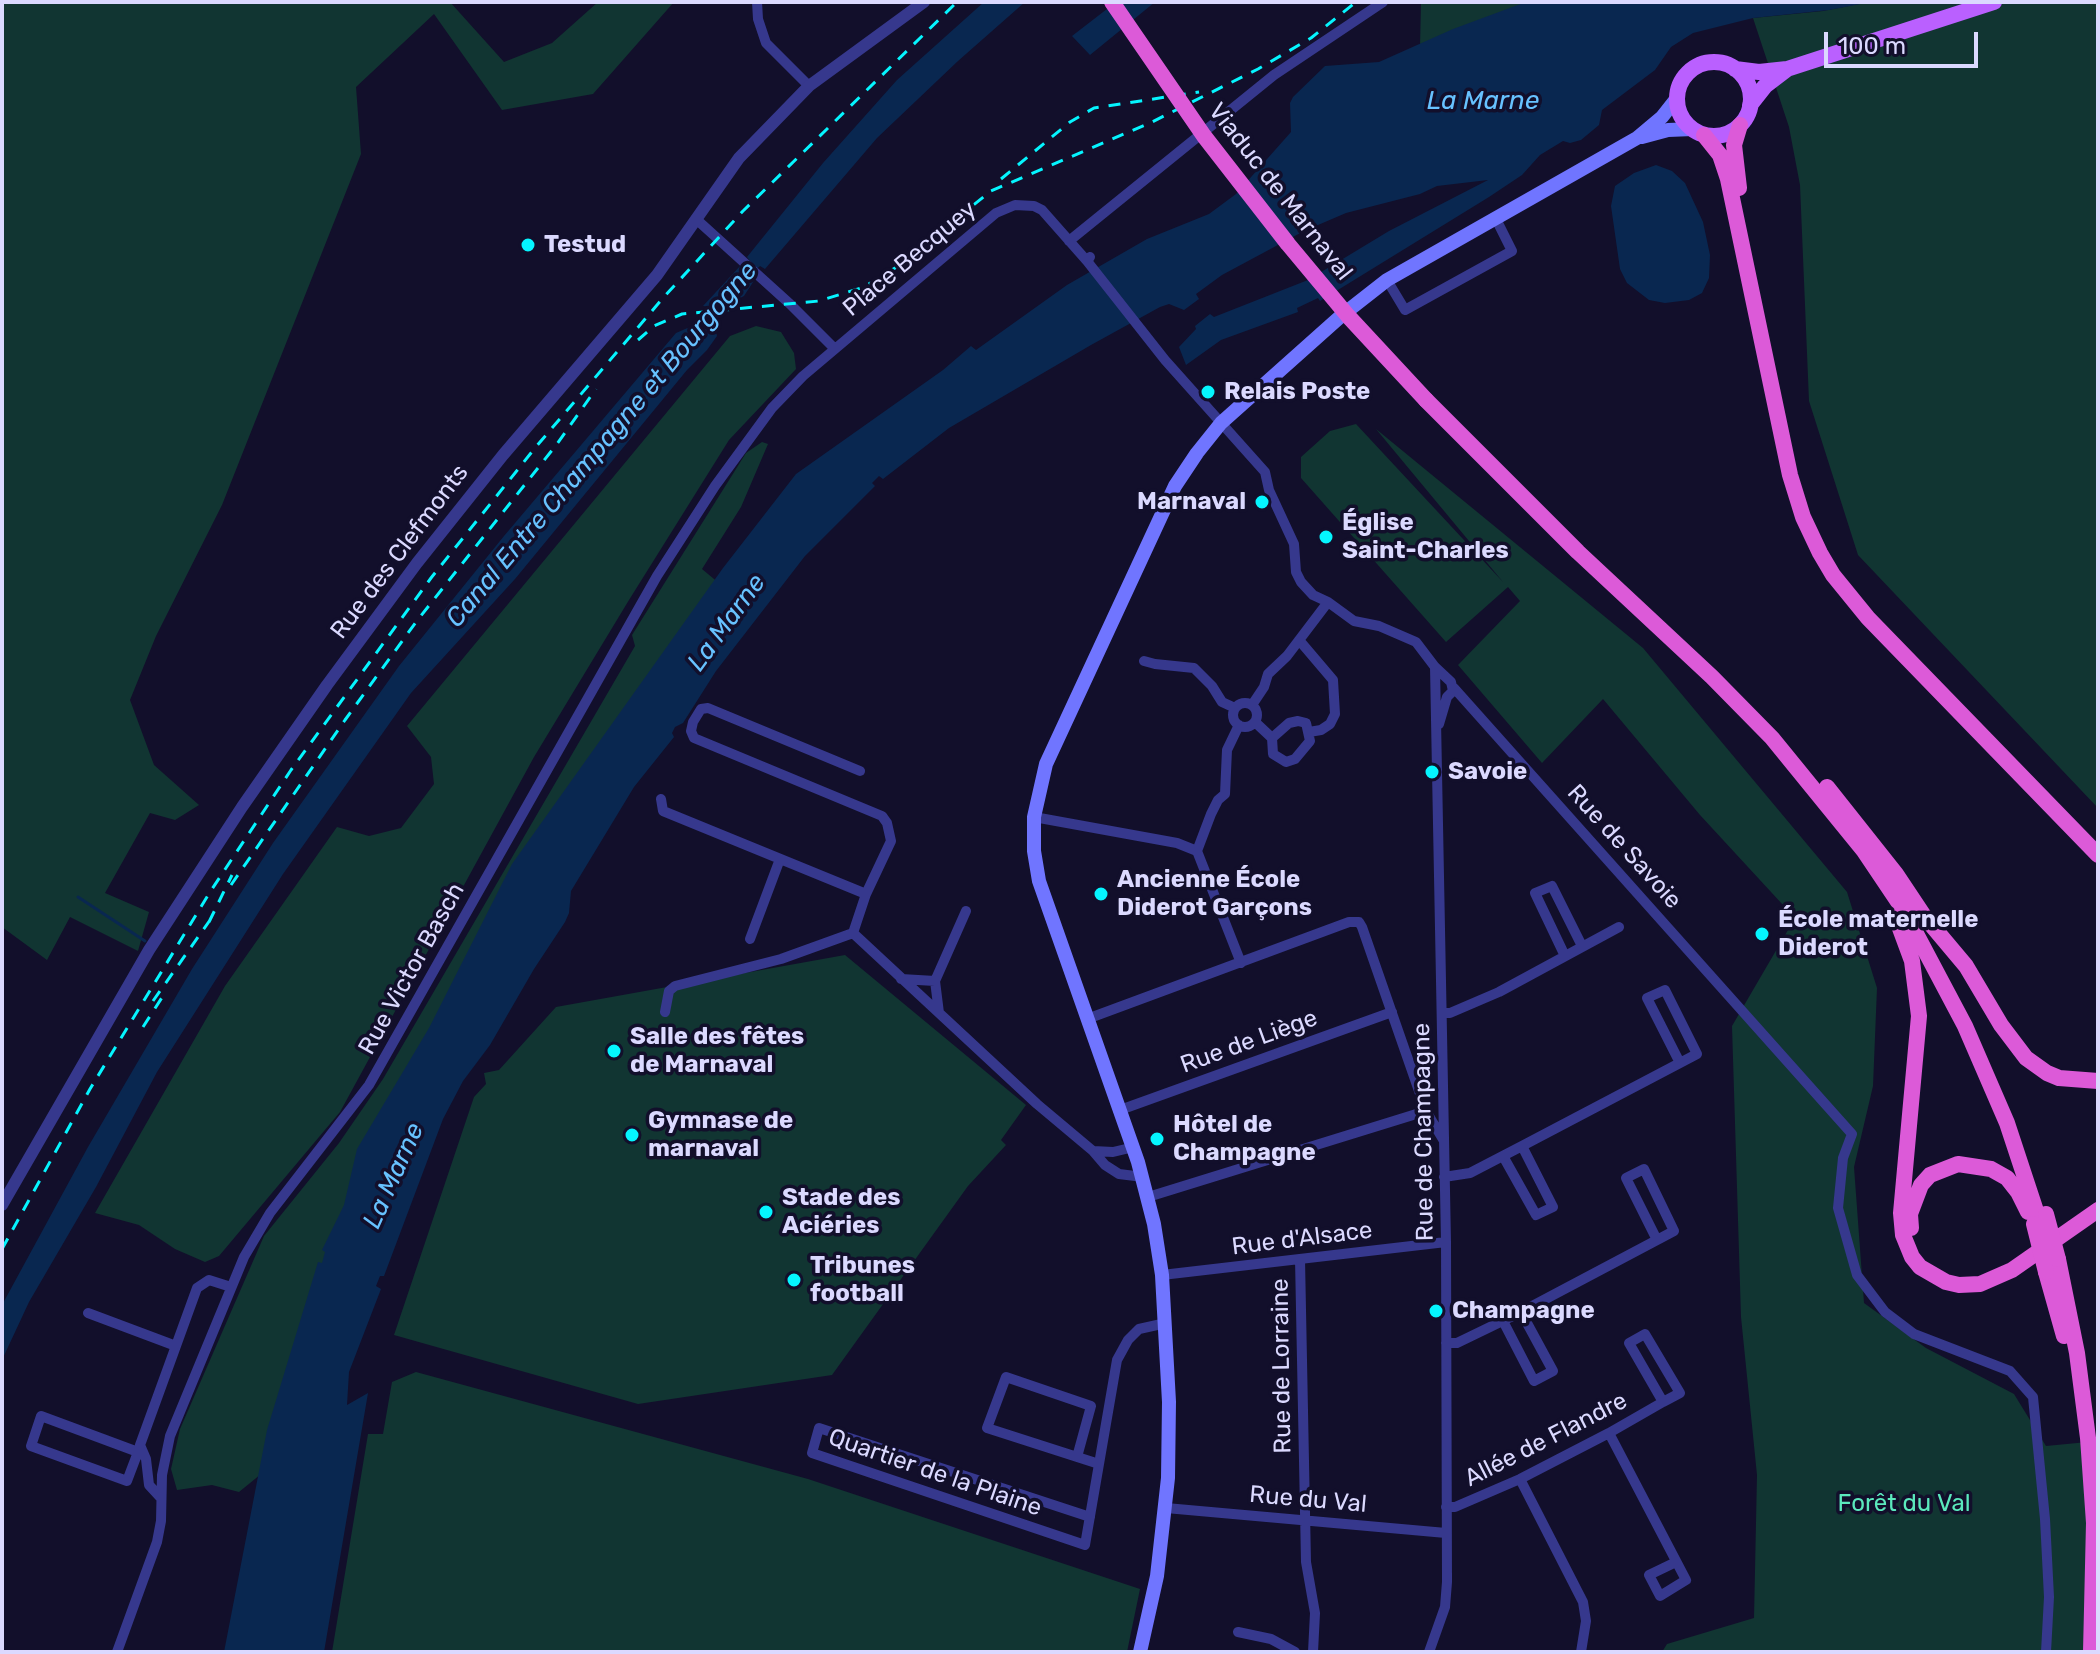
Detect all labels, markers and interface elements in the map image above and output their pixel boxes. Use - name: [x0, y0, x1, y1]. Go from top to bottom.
- scale bar: [1828, 16, 1982, 66]
- text: 100 m: [1838, 32, 1906, 60]
- water label: La Marne: [1427, 85, 1539, 117]
- street label: Viaduc de Marnaval: [1202, 98, 1358, 286]
- street label: Place Becquey: [838, 195, 982, 323]
- place label: Testud: [544, 231, 626, 259]
- marker: Testud: [519, 236, 537, 254]
- water label: Canal Entre Champagne et Bourgogne: [440, 256, 764, 634]
- place label: Relais Poste: [1224, 378, 1370, 406]
- marker: Relais Poste: [1199, 383, 1217, 401]
- street label: Rue des Clefmonts: [325, 459, 475, 645]
- place label: Marnaval: [1137, 488, 1246, 516]
- marker: Marnaval: [1253, 493, 1271, 511]
- place label: Église Saint-Charles: [1342, 509, 1509, 565]
- marker: Église Saint-Charles: [1317, 528, 1335, 546]
- water label: La Marne: [681, 568, 773, 678]
- place label: Savoie: [1448, 758, 1527, 786]
- marker: Savoie: [1423, 763, 1441, 781]
- street label: Rue de Savoie: [1561, 779, 1687, 915]
- place label: Ancienne École Diderot Garçons: [1117, 866, 1312, 922]
- street label: Rue Victor Basch: [353, 878, 471, 1060]
- marker: Ancienne École Diderot Garçons: [1092, 885, 1110, 903]
- place label: École maternelle Diderot: [1778, 906, 1978, 962]
- marker: École maternelle Diderot: [1753, 925, 1771, 943]
- street label: Rue de Liège: [1177, 1004, 1321, 1080]
- place label: Salle des fêtes de Marnaval: [630, 1023, 804, 1079]
- street label: Rue de Champagne: [1408, 1023, 1440, 1241]
- marker: Salle des fêtes de Marnaval: [605, 1042, 623, 1060]
- place label: Gymnase de marnaval: [648, 1107, 793, 1163]
- place label: Hôtel de Champagne: [1173, 1111, 1316, 1167]
- water label: La Marne: [357, 1118, 431, 1234]
- marker: Gymnase de marnaval: [623, 1126, 641, 1144]
- marker: Hôtel de Champagne: [1148, 1130, 1166, 1148]
- place label: Stade des Aciéries: [782, 1184, 900, 1240]
- marker: Stade des Aciéries: [757, 1203, 775, 1221]
- street label: Rue d'Alsace: [1230, 1216, 1374, 1262]
- place label: Tribunes football: [810, 1252, 915, 1308]
- marker: Tribunes football: [785, 1271, 803, 1289]
- street label: Rue de Lorraine: [1266, 1278, 1298, 1454]
- place label: Champagne: [1452, 1297, 1595, 1325]
- marker: Champagne: [1427, 1302, 1445, 1320]
- street label: Allée de Flandre: [1460, 1387, 1632, 1493]
- street label: Quartier de la Plaine: [825, 1423, 1045, 1523]
- street label: Rue du Val: [1248, 1481, 1368, 1519]
- park label: Forêt du Val: [1837, 1490, 1971, 1518]

